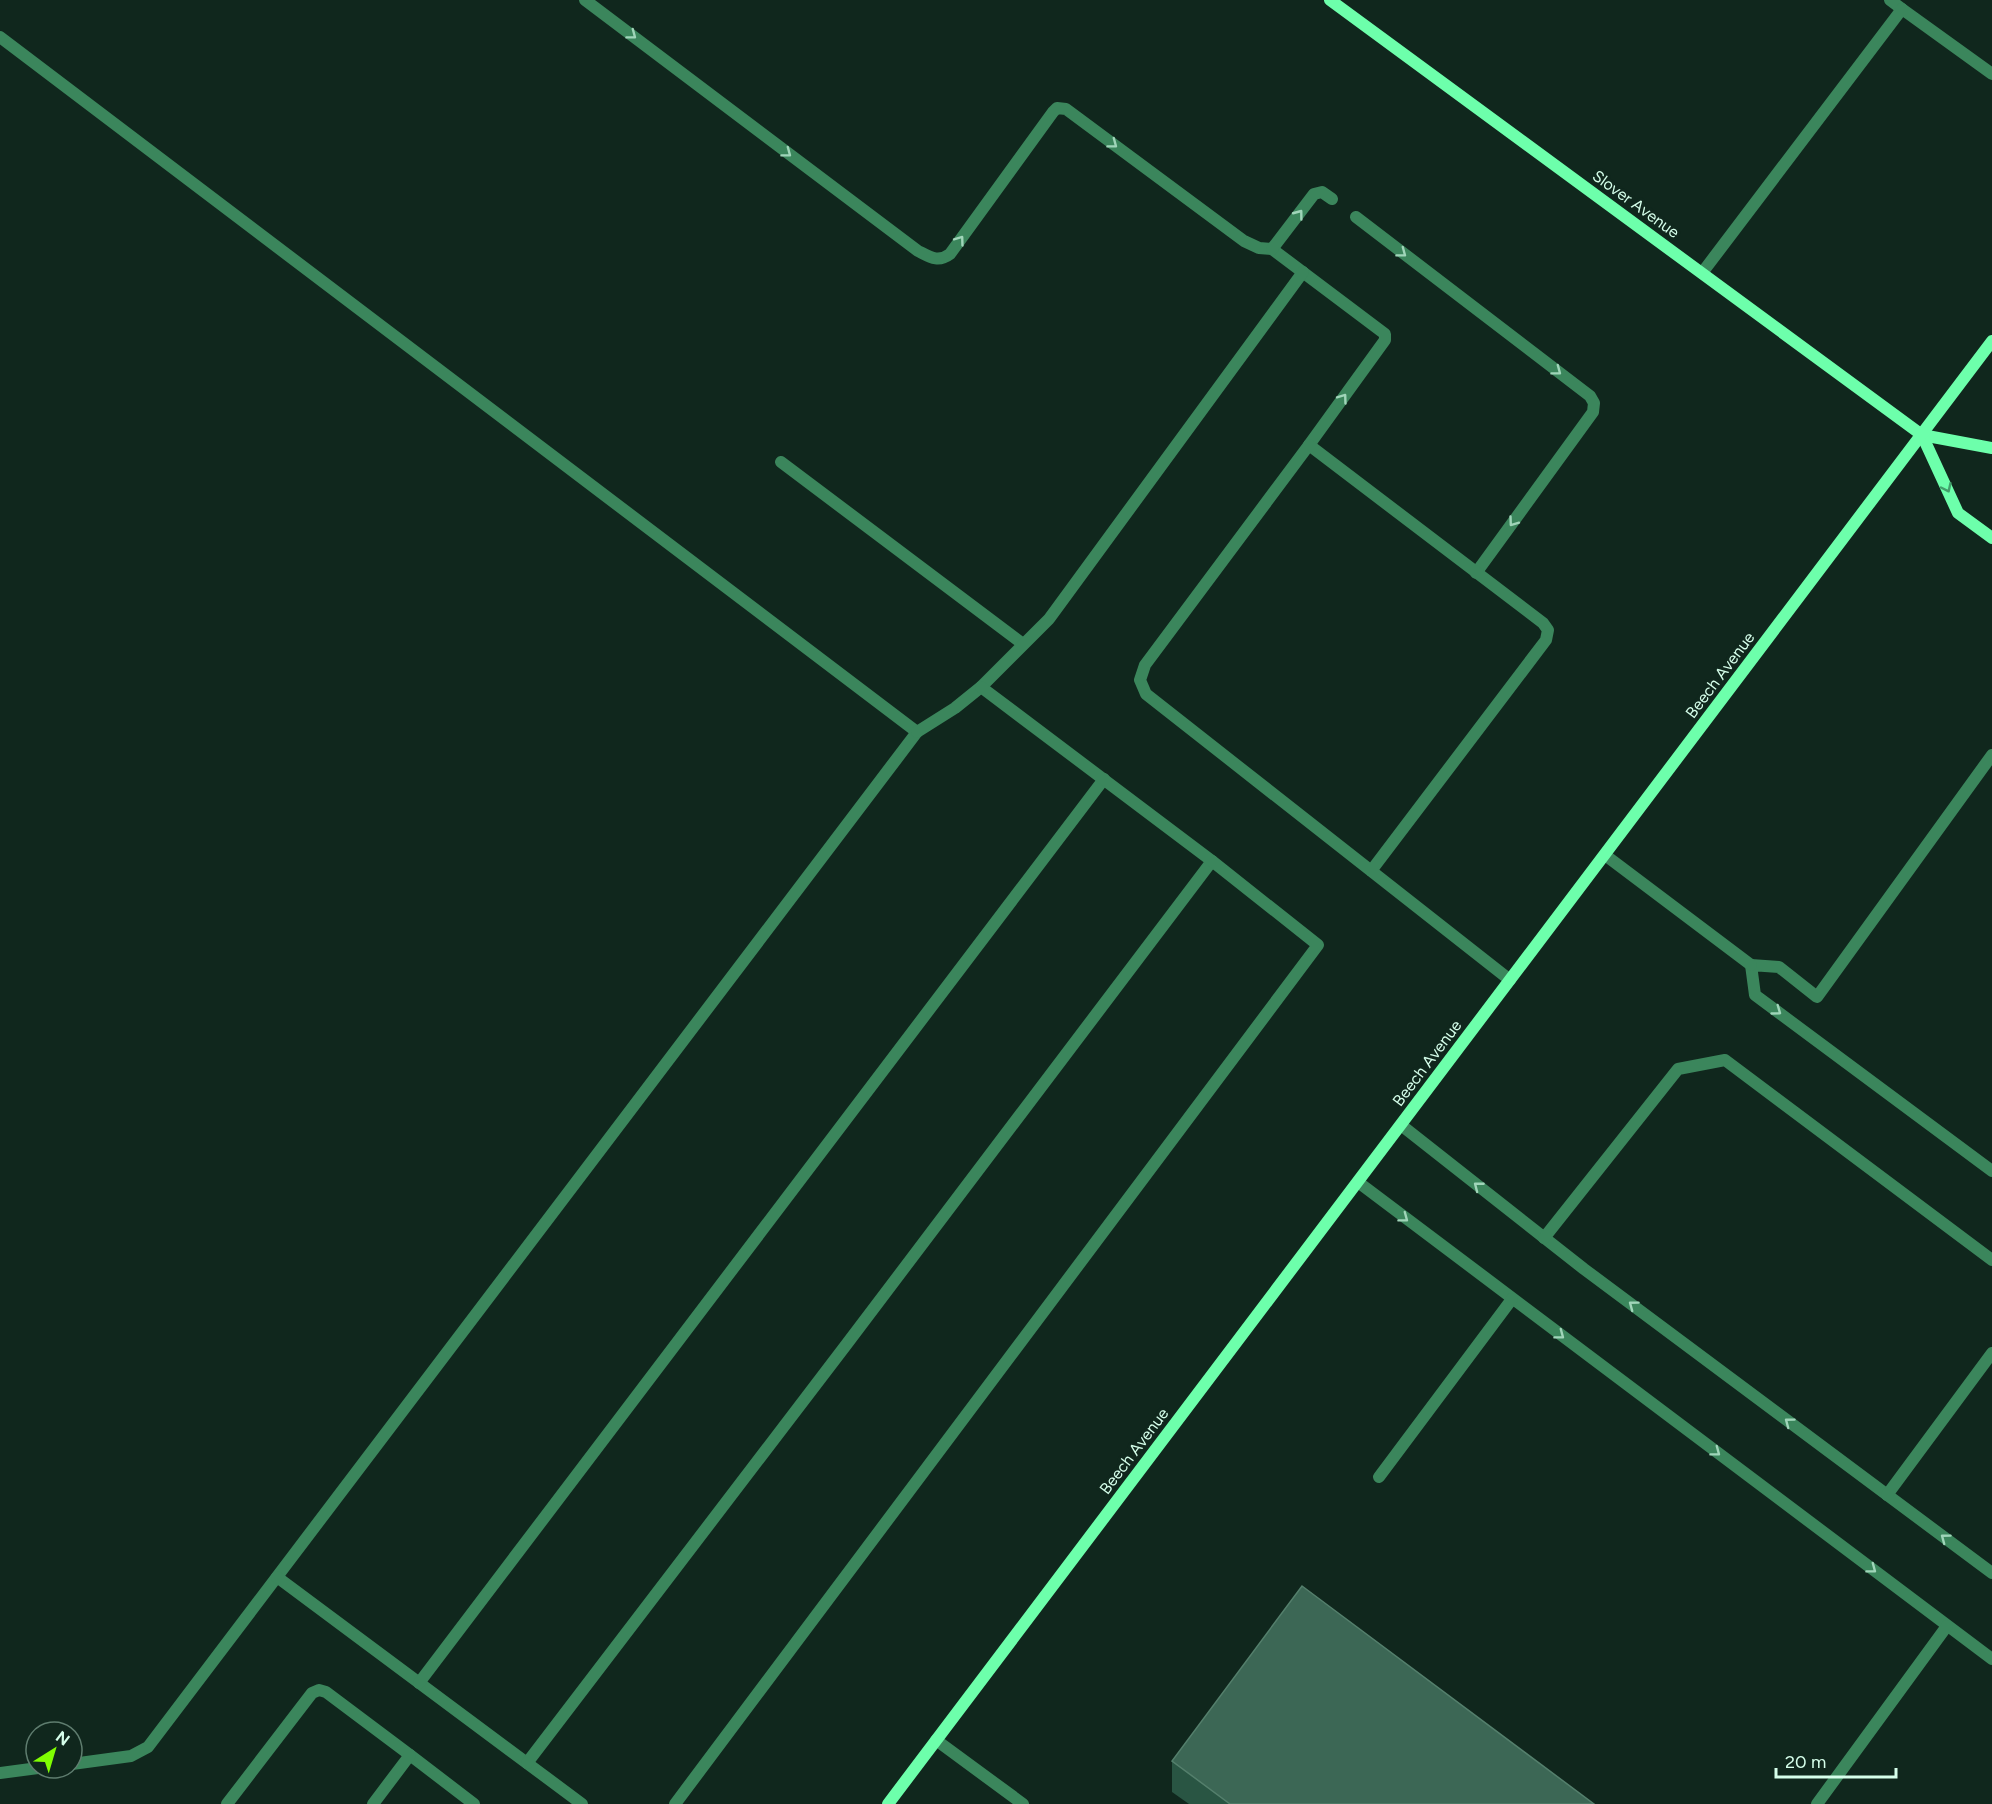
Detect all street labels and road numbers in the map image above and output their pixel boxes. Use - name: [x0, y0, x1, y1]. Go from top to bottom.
- street label: Slover Avenue: [1589, 166, 1683, 242]
- street label: Beech Avenue: [1681, 628, 1759, 722]
- street label: Beech Avenue: [1388, 1016, 1466, 1110]
- street label: Beech Avenue: [1095, 1404, 1173, 1498]

